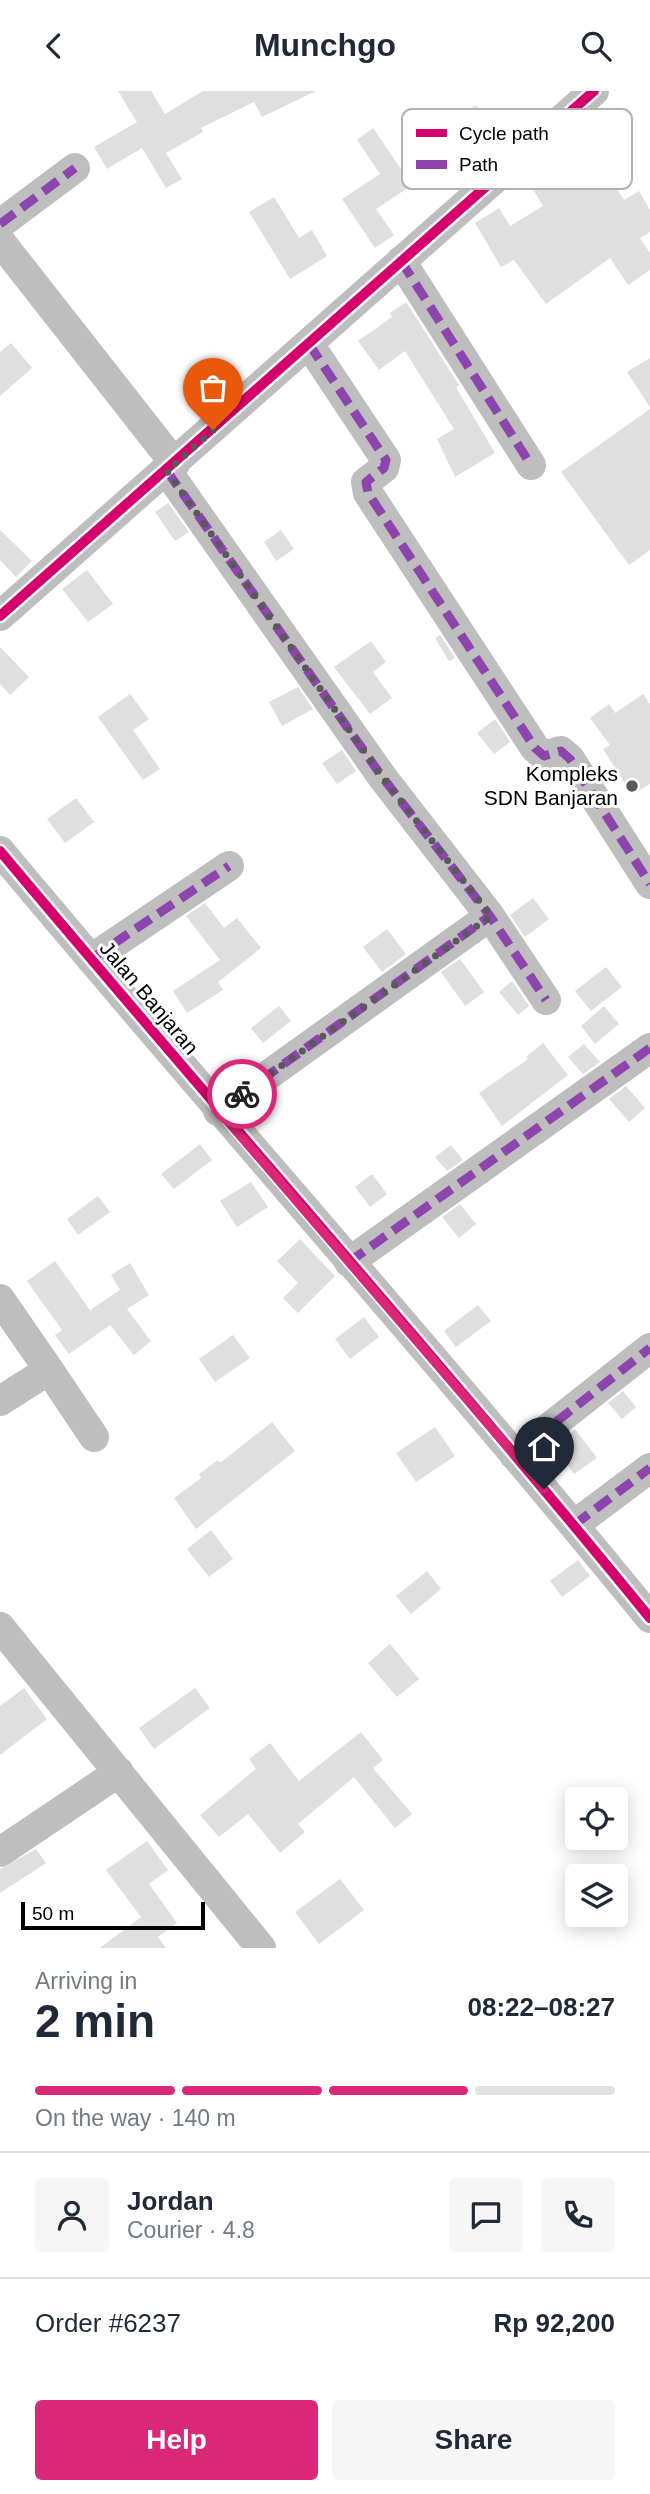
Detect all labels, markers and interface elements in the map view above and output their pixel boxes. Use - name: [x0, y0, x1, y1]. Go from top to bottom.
- icon: back: [35, 27, 73, 65]
- text: Munchgo: [254, 27, 396, 63]
- icon: search: [577, 27, 615, 65]
- legend: [402, 109, 632, 189]
- text: Cycle path: [459, 123, 549, 144]
- text: Path: [459, 154, 498, 175]
- pin: [183, 358, 243, 430]
- icon: bag: [194, 369, 232, 407]
- place label: Kompleks SDN Banjaran: [484, 762, 618, 809]
- marker: Kompleks SDN Banjaran: [624, 778, 640, 794]
- street label: Jalan Banjaran: [96, 937, 203, 1059]
- courier: [207, 1059, 277, 1129]
- icon: bike: [223, 1075, 261, 1113]
- pin: [514, 1417, 574, 1489]
- icon: home: [525, 1428, 563, 1466]
- map controls: [565, 1787, 628, 1927]
- button: locate: [565, 1787, 628, 1850]
- button: layers: [565, 1864, 628, 1927]
- scale bar: [21, 1899, 205, 1931]
- text: 50 m: [32, 1903, 74, 1924]
- text: Arriving in: [35, 1968, 137, 1994]
- text: 08:22–08:27: [468, 1992, 615, 2022]
- text: 2 min: [35, 1995, 155, 2047]
- text: On the way · 140 m: [35, 2105, 236, 2131]
- button: person: [35, 2178, 109, 2252]
- button: chat: [449, 2178, 523, 2252]
- button: phone: [541, 2178, 615, 2252]
- text: Jordan: [127, 2186, 214, 2216]
- text: Courier · 4.8: [127, 2217, 255, 2243]
- text: Order #6237: [35, 2308, 181, 2338]
- text: Rp 92,200: [494, 2308, 615, 2338]
- button: Help: [35, 2400, 318, 2480]
- button: Share: [332, 2400, 615, 2480]

